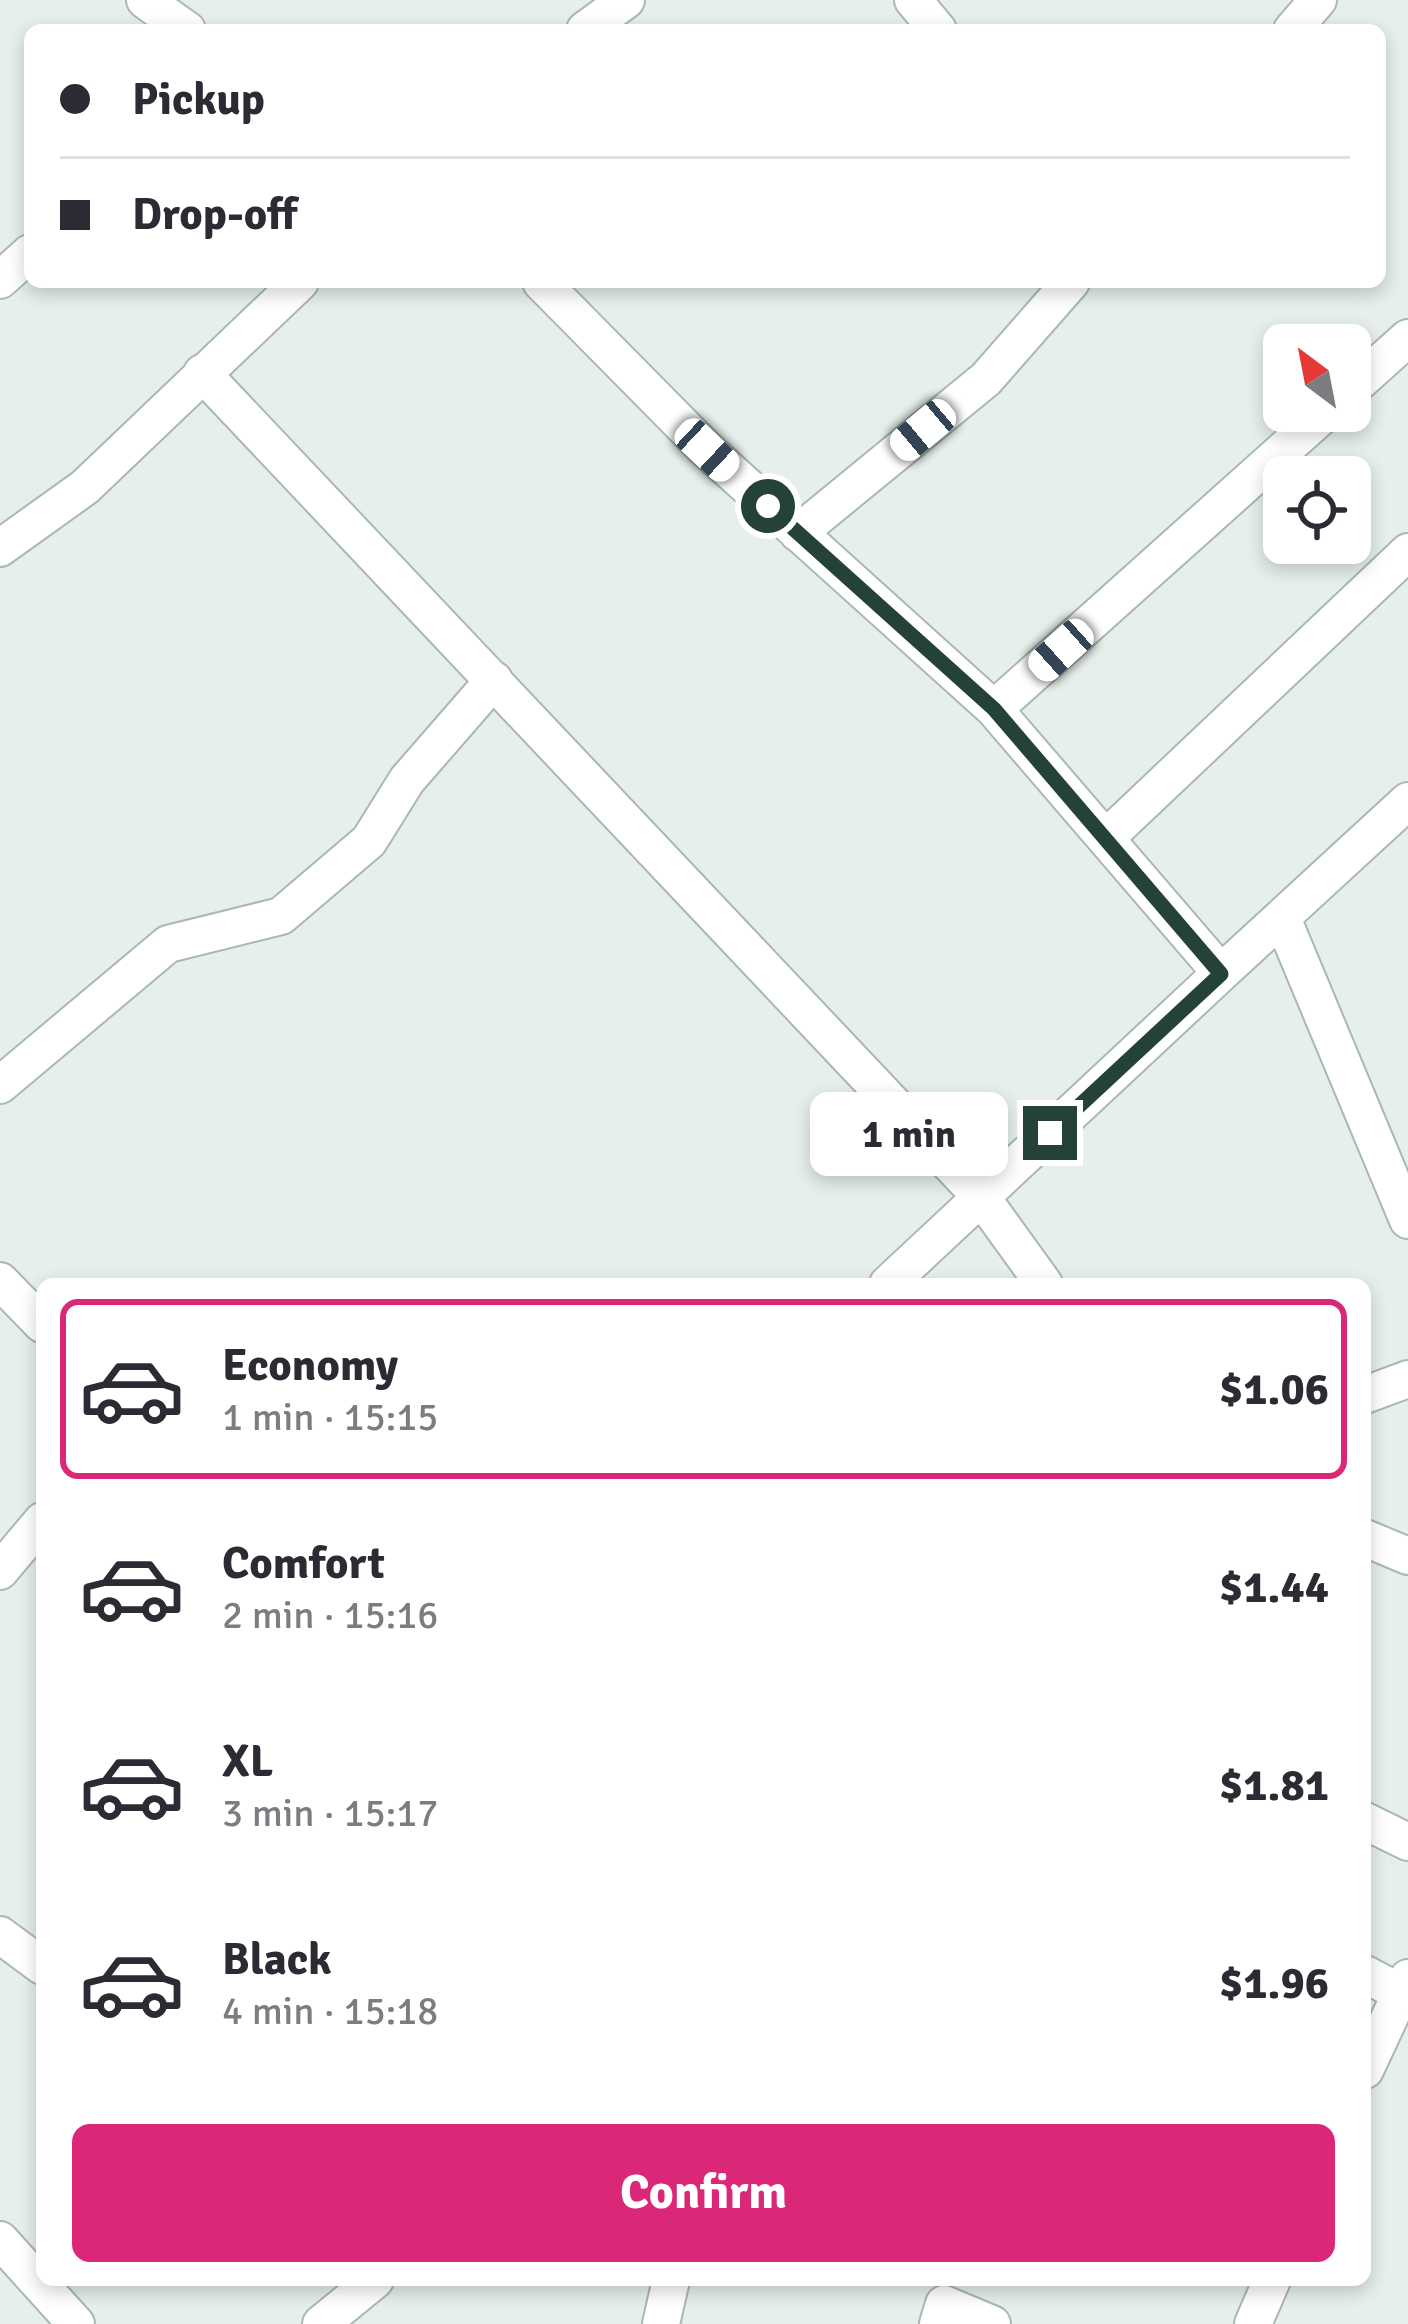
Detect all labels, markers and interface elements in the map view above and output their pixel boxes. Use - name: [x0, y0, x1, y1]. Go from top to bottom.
- text: Pickup: [132, 72, 265, 127]
- text: Drop-off: [132, 187, 297, 242]
- north arrow: [1263, 324, 1371, 432]
- map controls: [1263, 324, 1371, 564]
- car: [884, 393, 962, 467]
- car: [668, 412, 746, 488]
- button: locate: [1263, 456, 1371, 564]
- route start: [741, 479, 795, 533]
- car: [1022, 613, 1100, 687]
- callout: 1 min: [810, 1091, 1008, 1175]
- route end: [1023, 1106, 1077, 1160]
- text: 1 min: [862, 1110, 956, 1158]
- icon: car: [78, 1335, 186, 1443]
- text: Economy: [222, 1338, 398, 1393]
- text: $1.06: [1219, 1362, 1329, 1417]
- text: 1 min · 15:15: [222, 1393, 438, 1441]
- icon: car: [78, 1533, 186, 1641]
- text: Comfort: [222, 1536, 385, 1591]
- text: $1.44: [1219, 1560, 1329, 1615]
- text: 2 min · 15:16: [222, 1591, 438, 1639]
- icon: car: [78, 1731, 186, 1839]
- text: XL: [222, 1734, 273, 1789]
- text: $1.81: [1219, 1758, 1329, 1813]
- text: 3 min · 15:17: [222, 1789, 438, 1837]
- icon: car: [78, 1929, 186, 2037]
- text: Black: [222, 1932, 332, 1987]
- text: $1.96: [1219, 1956, 1329, 2011]
- text: 4 min · 15:18: [222, 1987, 438, 2035]
- button: Confirm: [72, 2124, 1335, 2262]

